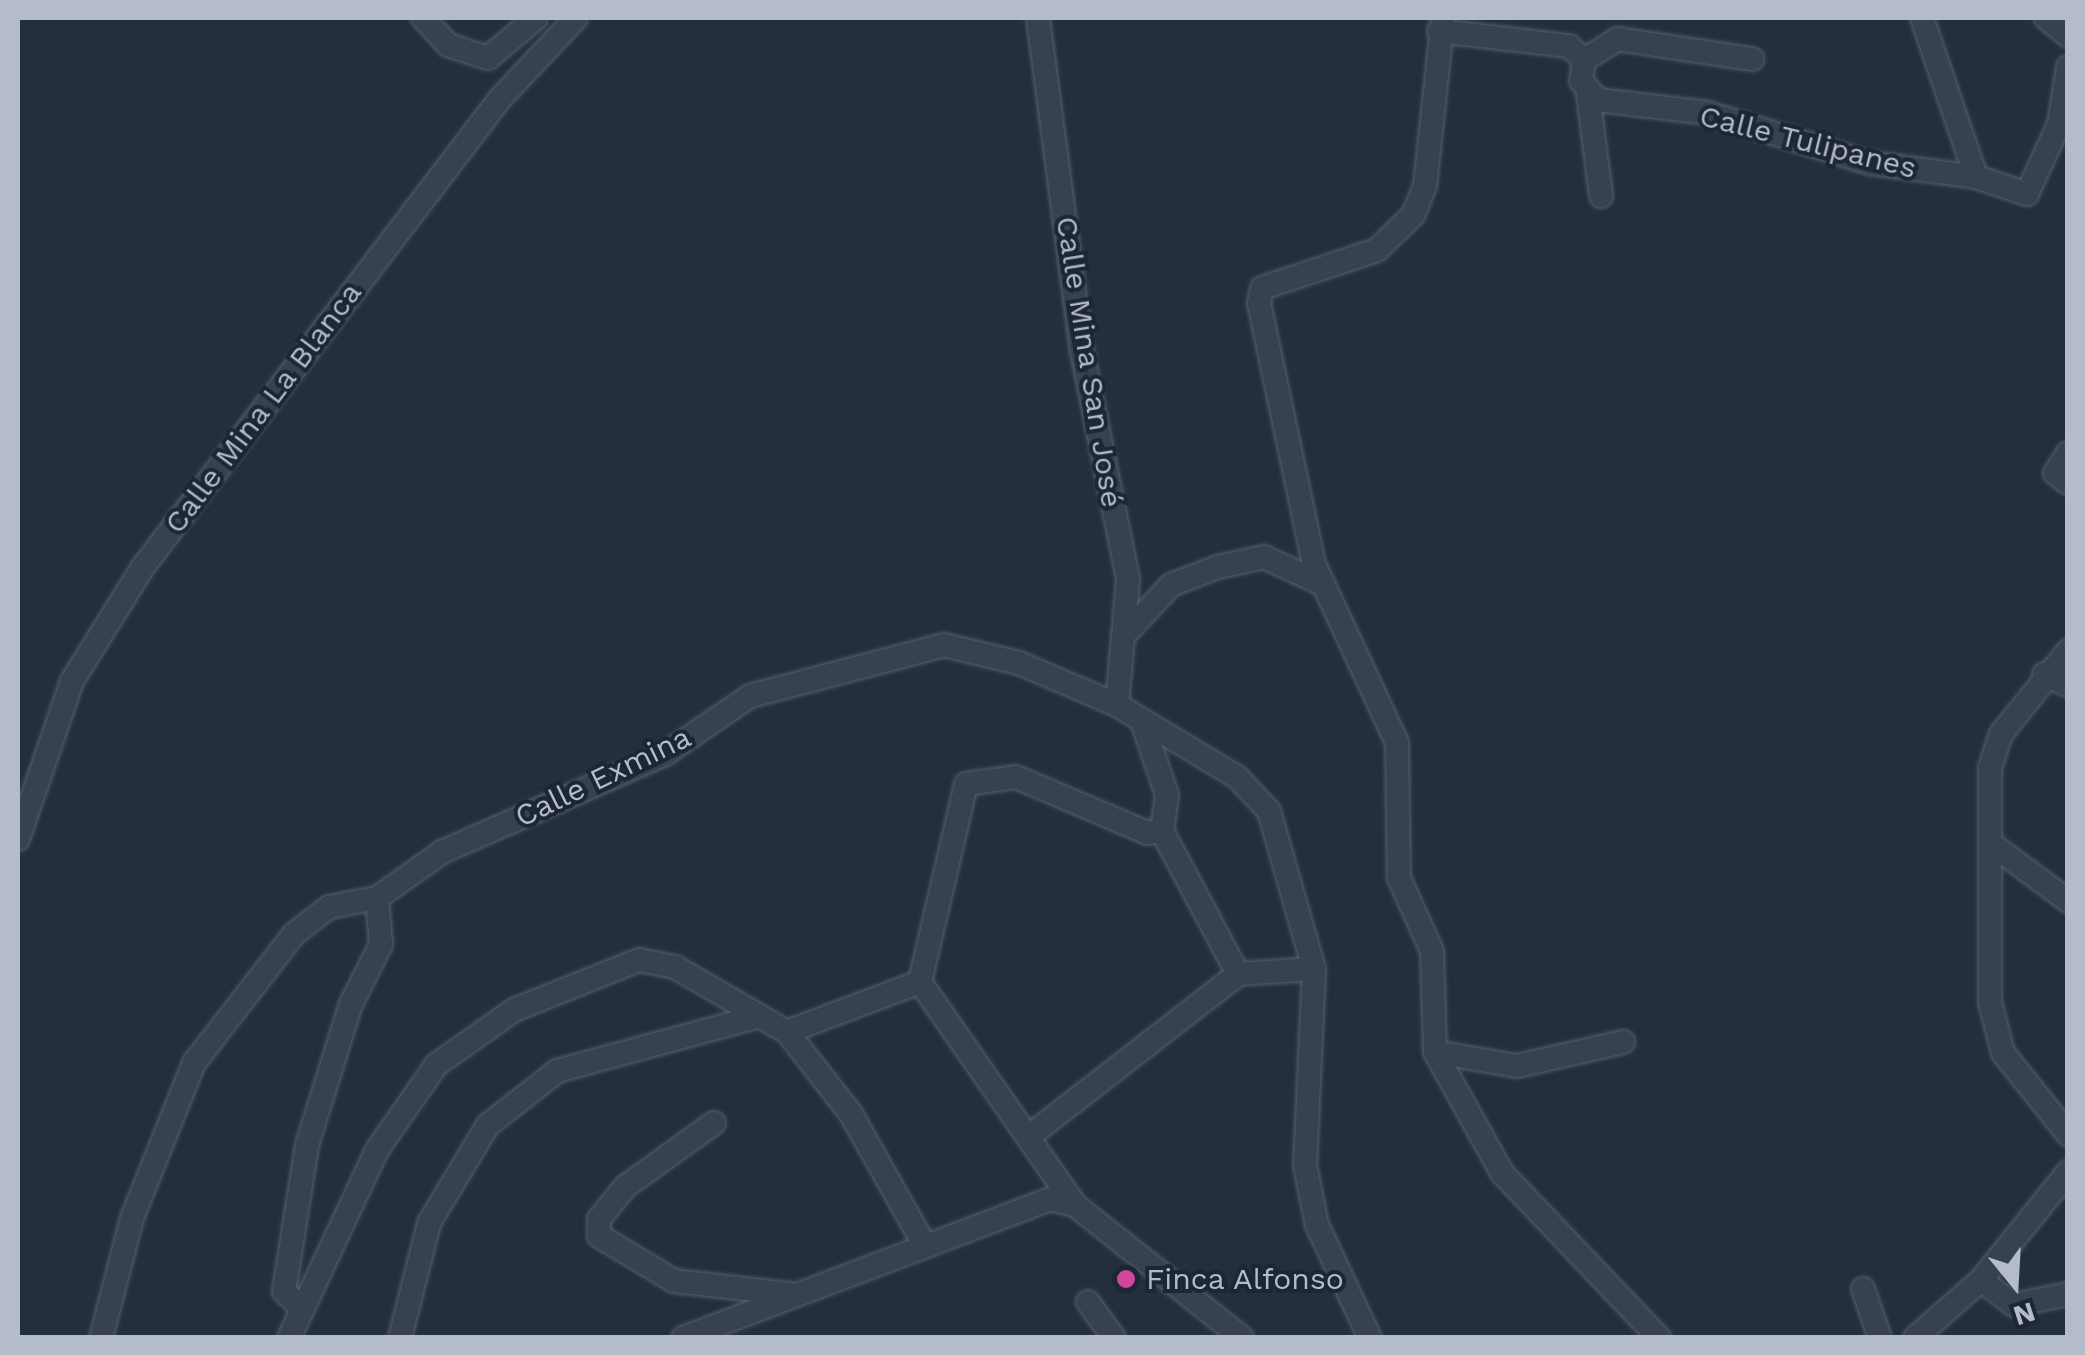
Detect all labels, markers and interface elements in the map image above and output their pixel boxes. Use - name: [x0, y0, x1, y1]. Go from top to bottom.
- street label: Calle Tulipanes: [1696, 98, 1920, 186]
- street label: Calle Mina San José: [1048, 213, 1130, 511]
- street label: Calle Mina La Blanca: [157, 275, 369, 541]
- street label: Calle Exmina: [509, 719, 697, 835]
- north arrow: [1965, 1235, 2065, 1335]
- place label: Finca Alfonso: [1146, 1261, 1346, 1297]
- marker: Finca Alfonso: [1115, 1268, 1137, 1290]
- text: N: [2009, 1295, 2039, 1333]

